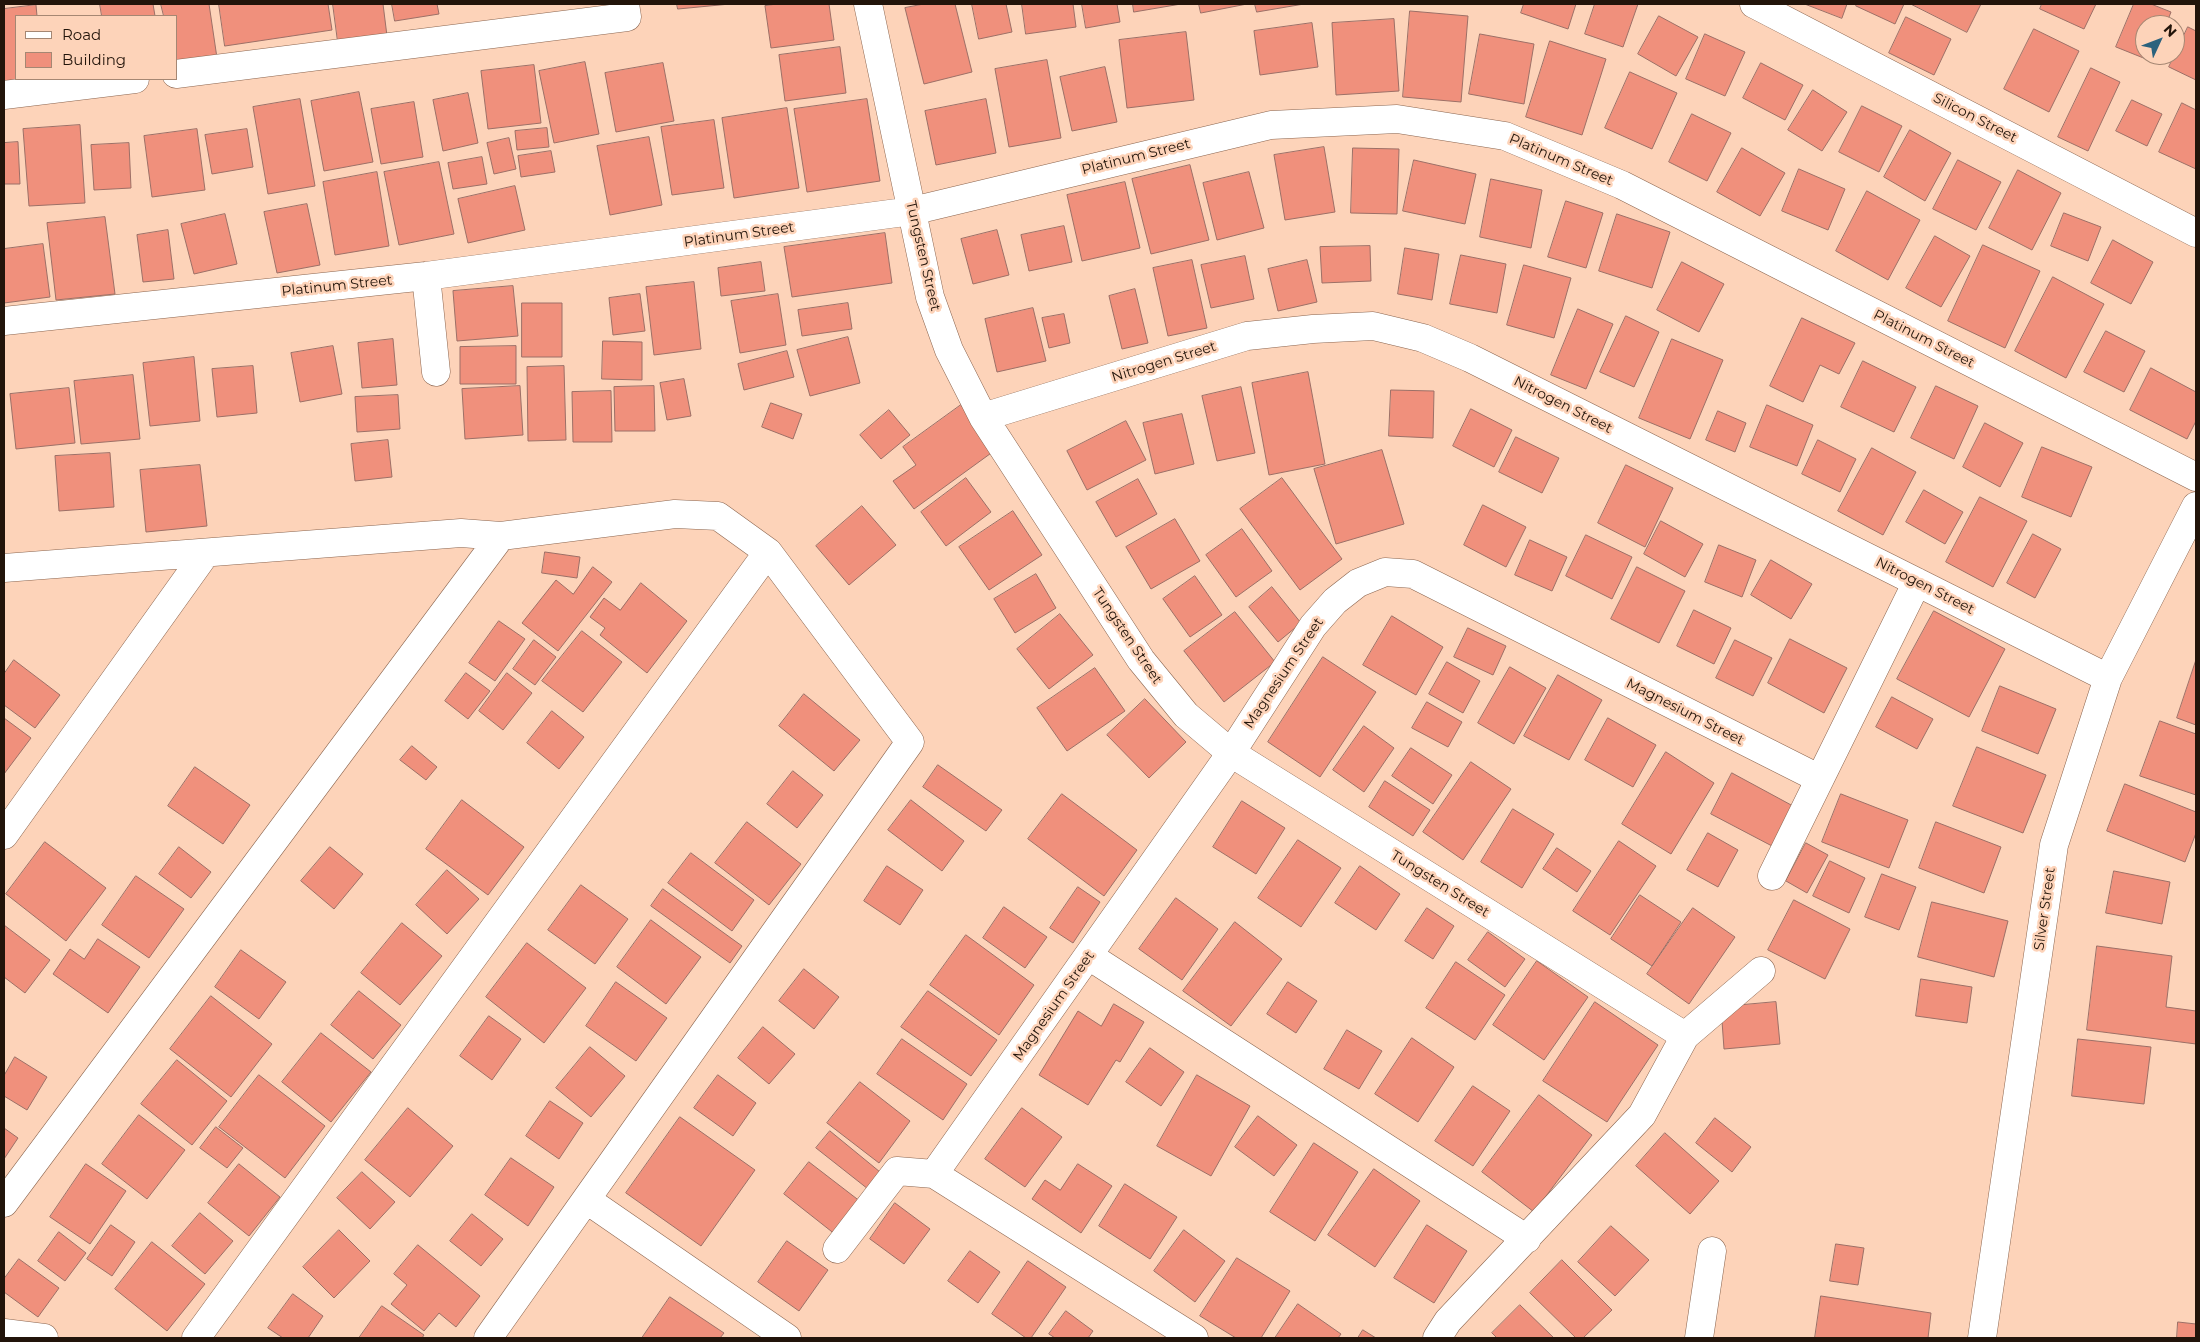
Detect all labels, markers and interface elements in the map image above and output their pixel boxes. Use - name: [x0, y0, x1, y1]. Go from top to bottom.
- legend: [15, 15, 178, 80]
- north arrow: [2135, 15, 2185, 65]
- text: N: [2160, 20, 2181, 41]
- text: Road: [62, 25, 101, 44]
- text: Building: [62, 50, 126, 69]
- street label: Silicon Street: [1930, 90, 2020, 146]
- street label: Platinum Street: [1507, 131, 1615, 189]
- street label: Platinum Street: [1080, 135, 1192, 179]
- street label: Tungsten Street: [902, 199, 944, 313]
- street label: Platinum Street: [683, 219, 795, 251]
- street label: Platinum Street: [281, 272, 393, 300]
- street label: Platinum Street: [1871, 306, 1977, 372]
- street label: Nitrogen Street: [1110, 338, 1218, 386]
- street label: Nitrogen Street: [1511, 373, 1615, 437]
- street label: Nitrogen Street: [1873, 554, 1977, 618]
- street label: Tungsten Street: [1089, 585, 1165, 687]
- street label: Magnesium Street: [1241, 614, 1327, 732]
- street label: Magnesium Street: [1623, 675, 1747, 749]
- street label: Tungsten Street: [1388, 847, 1492, 921]
- street label: Silver Street: [2031, 866, 2059, 952]
- street label: Magnesium Street: [1010, 948, 1098, 1064]

